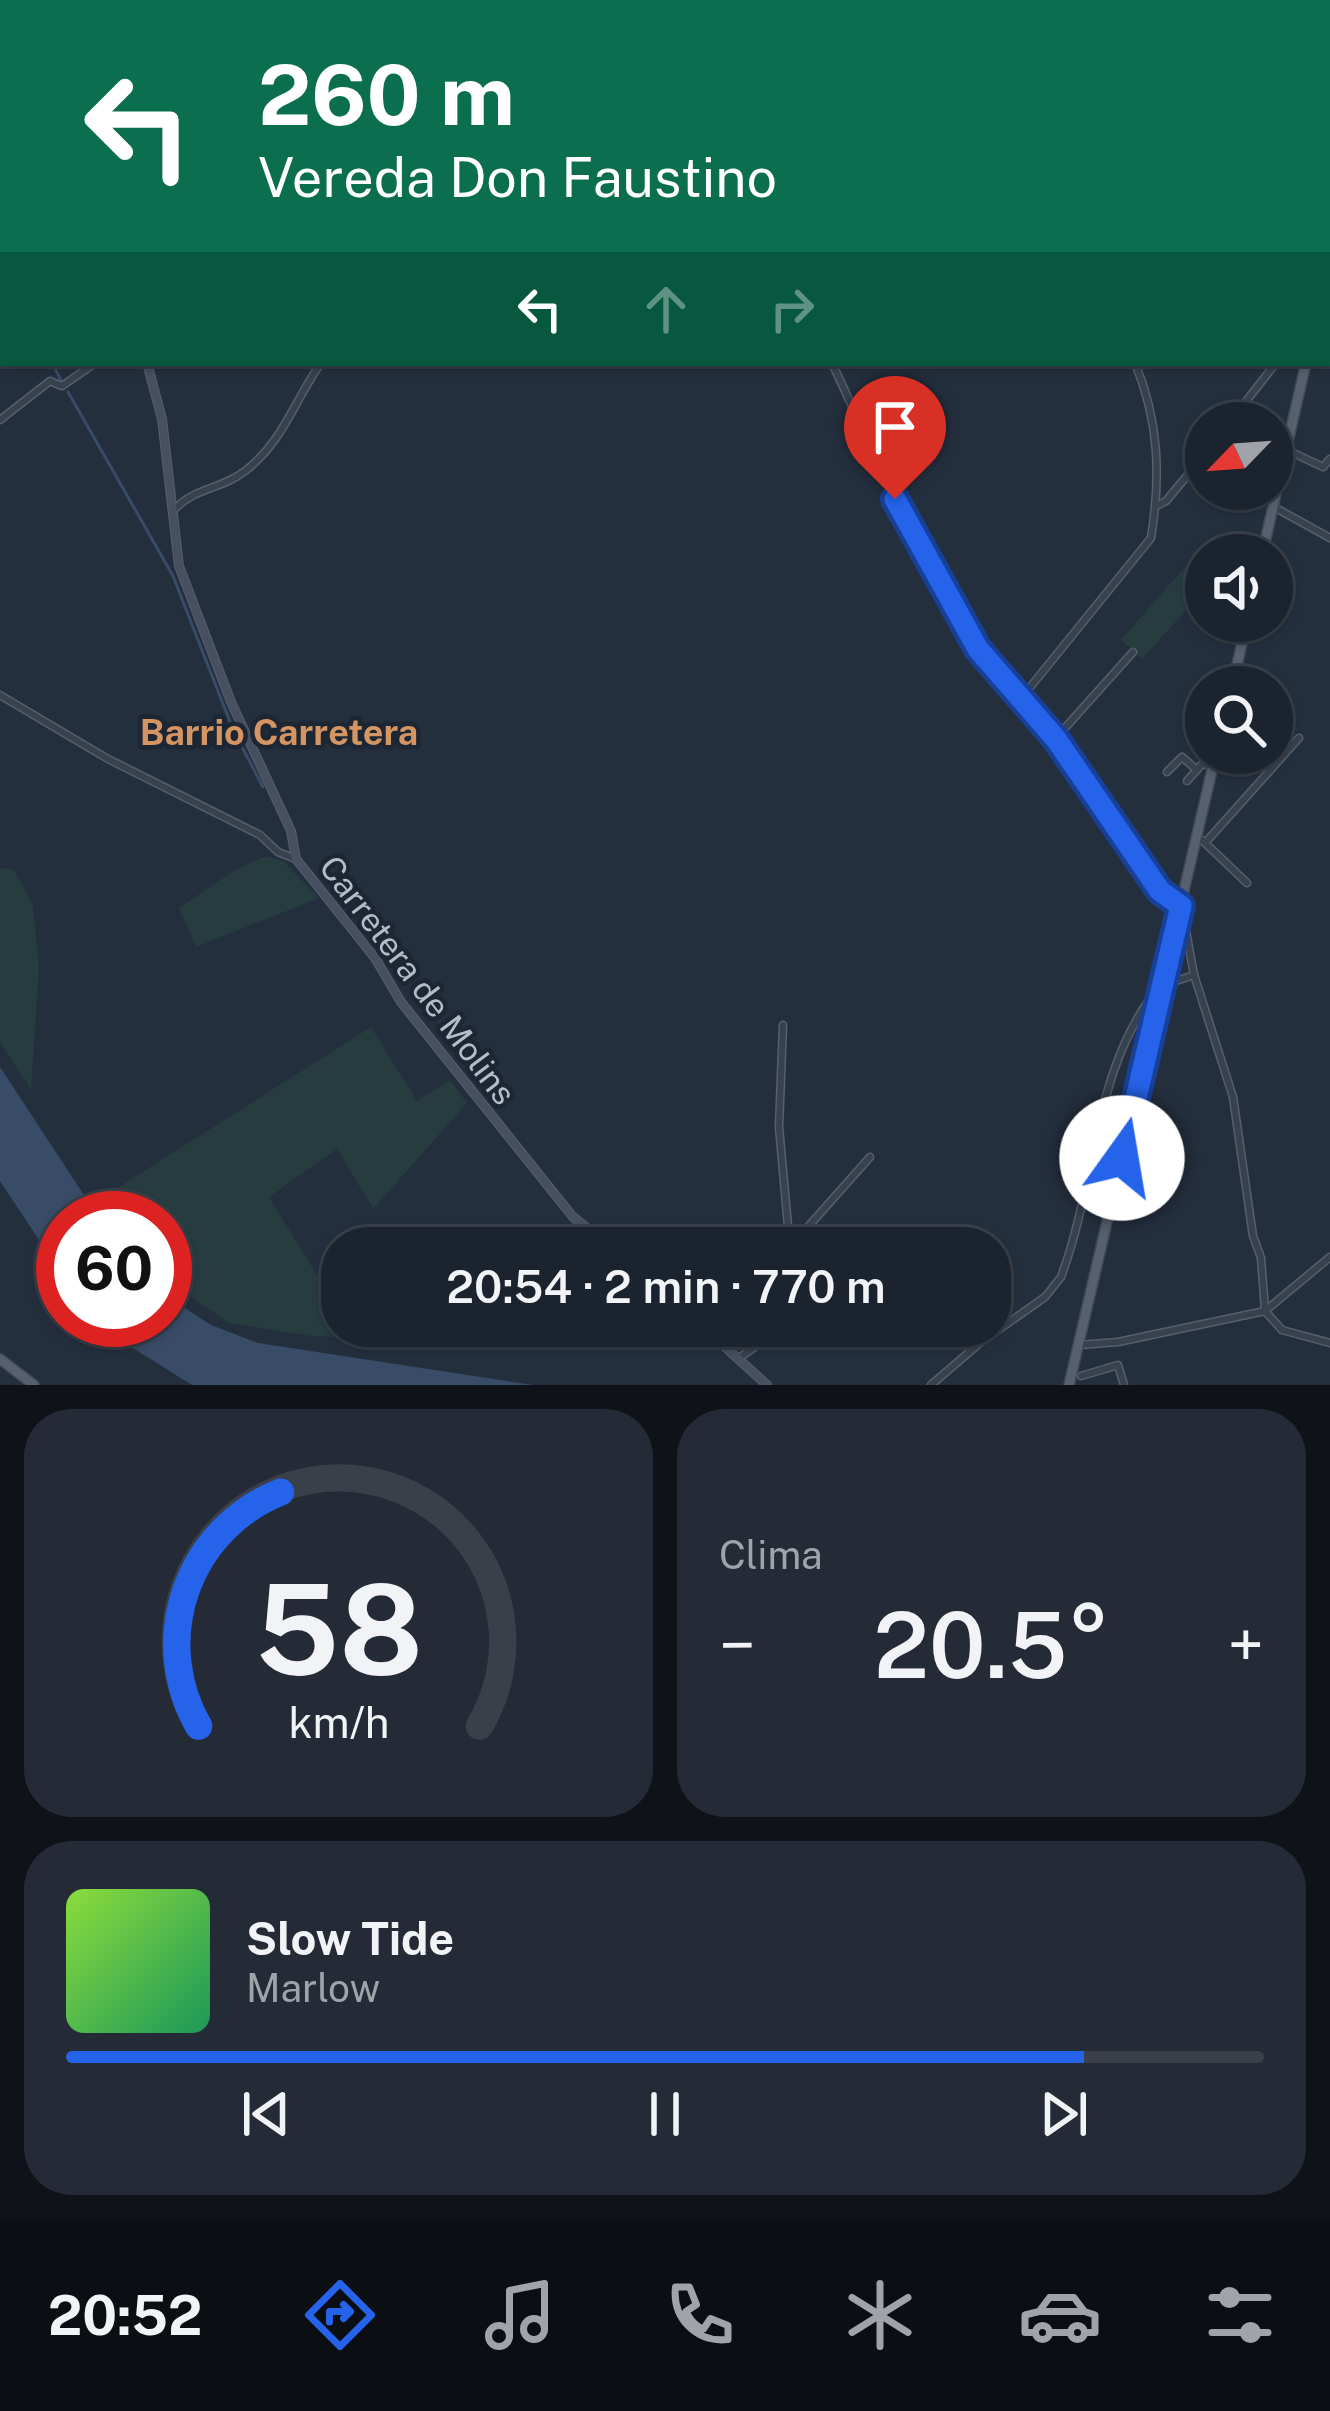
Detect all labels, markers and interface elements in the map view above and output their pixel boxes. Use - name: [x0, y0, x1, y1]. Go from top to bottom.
- text: 260 m: [258, 45, 515, 144]
- icon: left: [60, 48, 216, 204]
- text: Vereda Don Faustino: [258, 146, 777, 209]
- icon: left: [507, 276, 573, 342]
- icon: ahead: [633, 276, 699, 342]
- icon: right: [759, 276, 825, 342]
- pin: [844, 376, 946, 499]
- icon: arrive: [862, 394, 928, 460]
- north arrow: [1185, 402, 1293, 510]
- map controls: [1185, 402, 1293, 774]
- button: sound: [1185, 534, 1293, 642]
- button: search: [1185, 666, 1293, 774]
- district label: Barrio Carretera: [140, 711, 418, 753]
- street label: Carretera de Molins: [312, 848, 524, 1112]
- position arrow: [1059, 1095, 1185, 1221]
- speed limit sign: 60: [36, 1191, 192, 1347]
- text: 20:54 · 2 min · 770 m: [446, 1260, 886, 1313]
- text: Clima: [719, 1532, 823, 1578]
- text: 58: [255, 1556, 422, 1703]
- text: 20.5°: [873, 1592, 1110, 1698]
- text: −: [719, 1606, 756, 1684]
- text: +: [1227, 1606, 1264, 1684]
- text: km/h: [288, 1697, 389, 1748]
- text: Slow Tide: [246, 1912, 454, 1965]
- text: Marlow: [246, 1965, 380, 2011]
- icon: previous: [233, 2081, 299, 2147]
- icon: pause: [632, 2081, 698, 2147]
- icon: next: [1031, 2081, 1097, 2147]
- icon: directions: [298, 2273, 382, 2357]
- icon: music: [478, 2273, 562, 2357]
- icon: phone: [658, 2273, 742, 2357]
- icon: climate: [838, 2273, 922, 2357]
- icon: car: [1018, 2273, 1102, 2357]
- icon: filters: [1198, 2273, 1282, 2357]
- text: 20:52: [48, 2284, 202, 2347]

